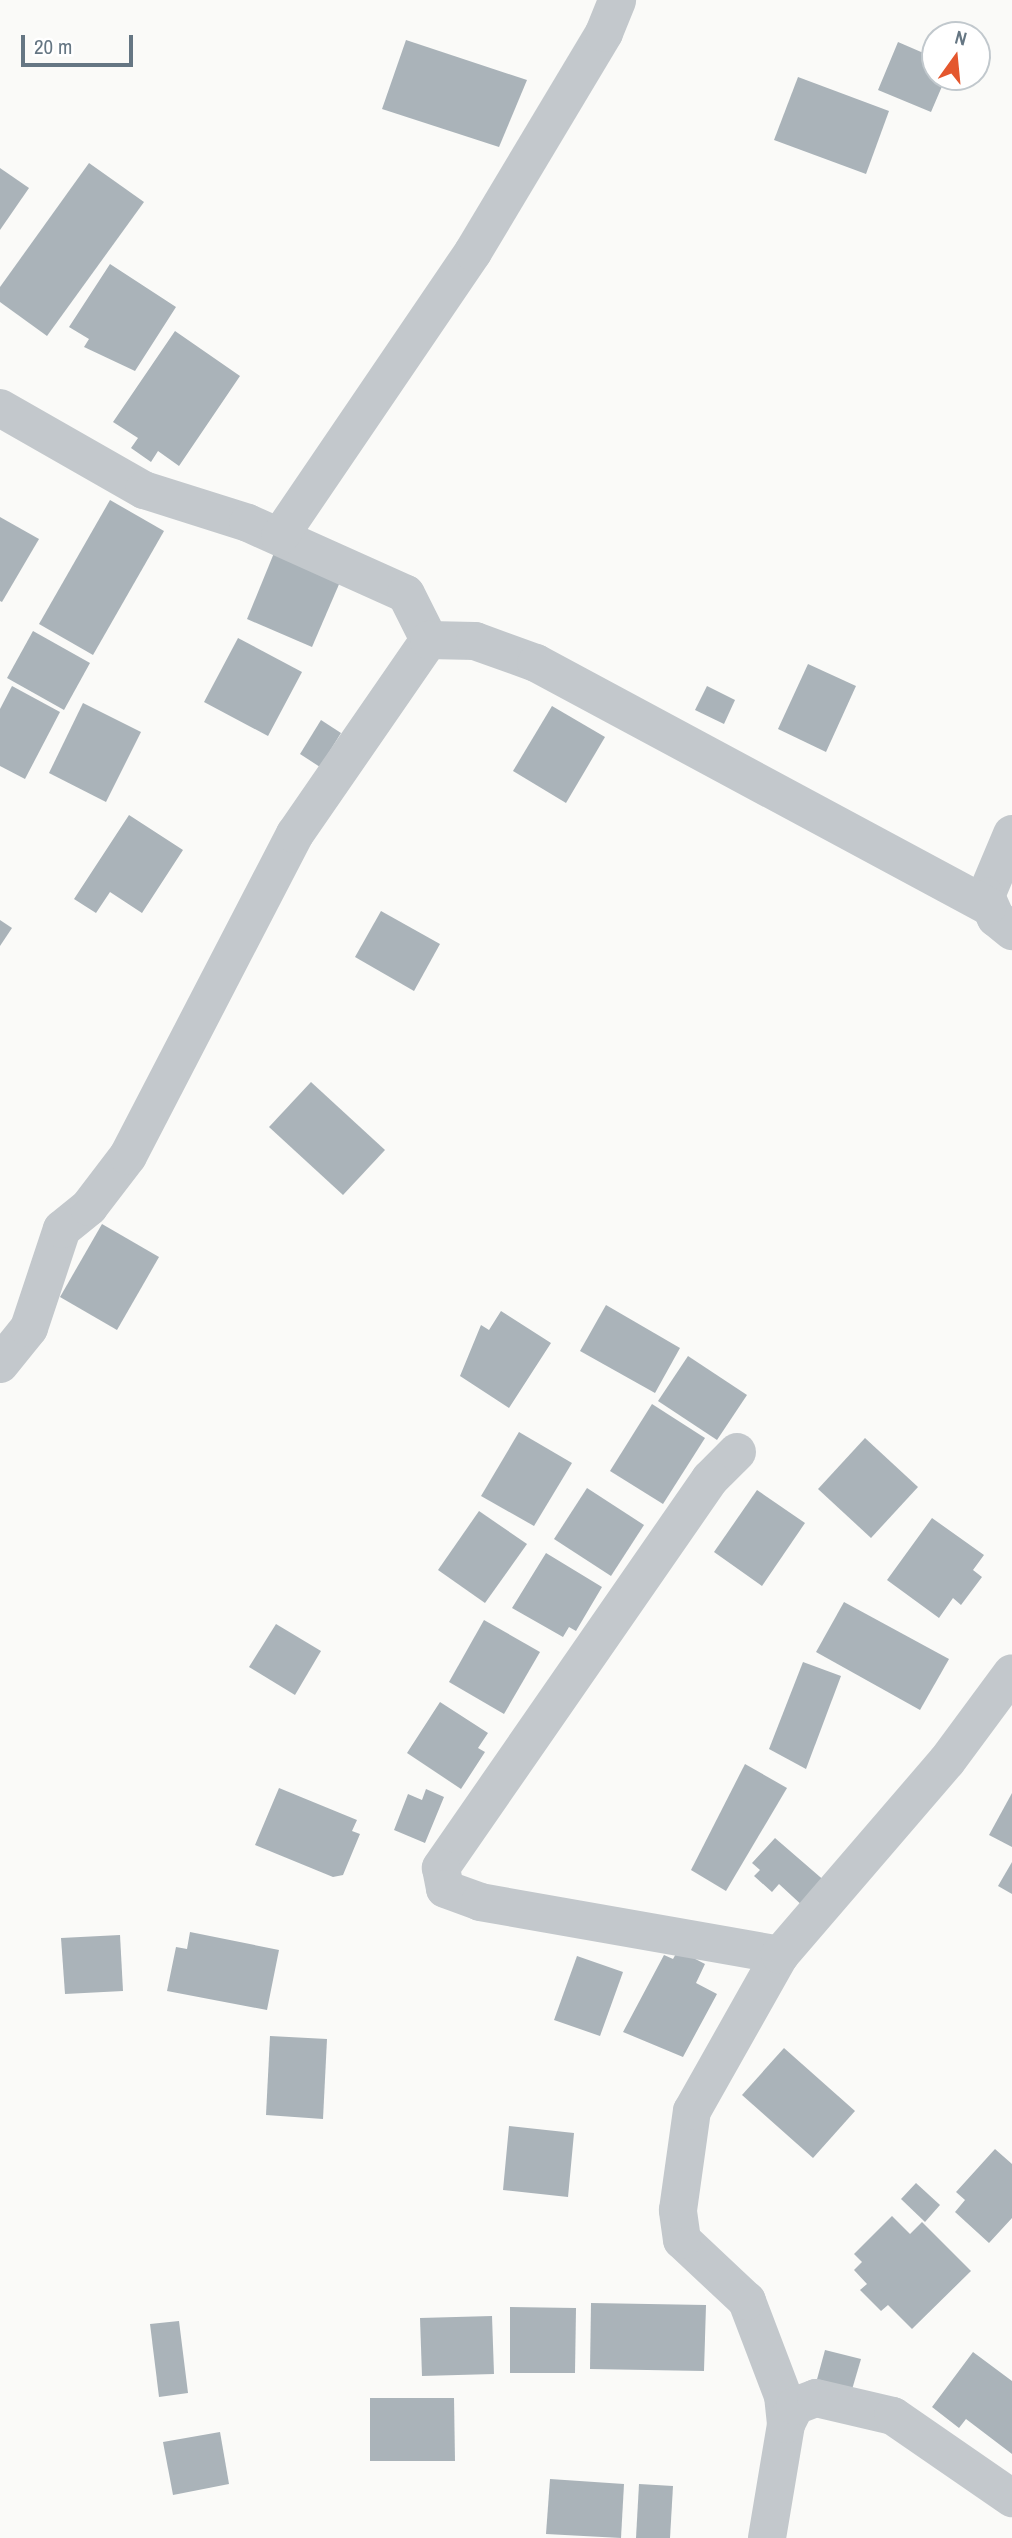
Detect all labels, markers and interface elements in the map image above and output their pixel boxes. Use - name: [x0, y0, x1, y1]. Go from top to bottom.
- scale bar: [24, 21, 136, 65]
- north arrow: [921, 21, 991, 91]
- text: N: [952, 24, 970, 52]
- text: 20 m: [34, 32, 72, 61]

